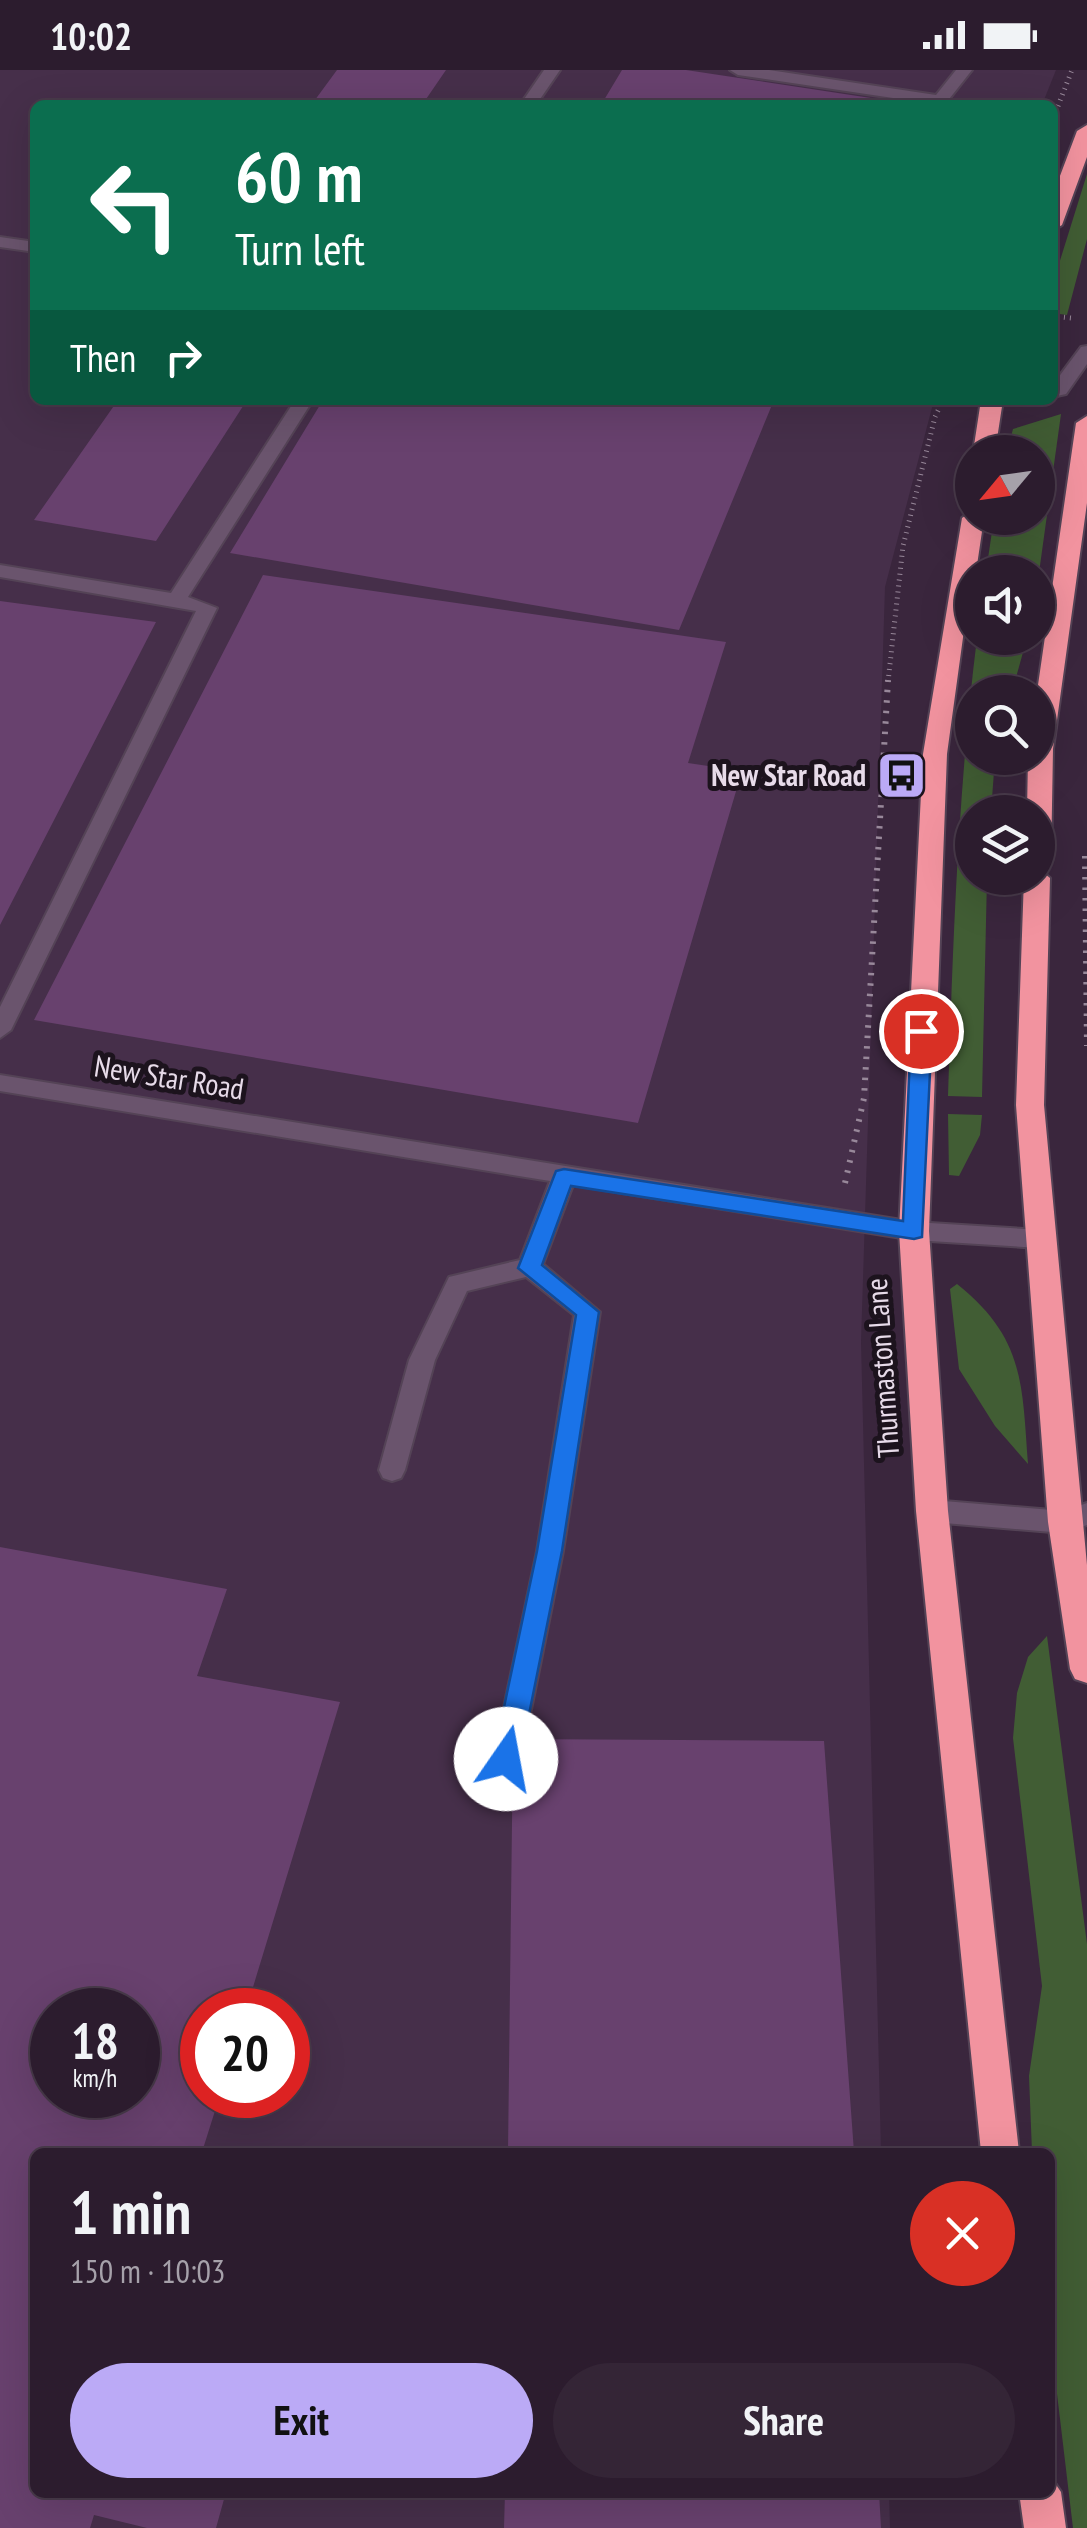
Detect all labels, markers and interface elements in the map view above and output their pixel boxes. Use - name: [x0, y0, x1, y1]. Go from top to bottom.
- text: 10:02: [50, 11, 132, 60]
- text: 60 m: [235, 131, 363, 221]
- icon: left: [70, 140, 200, 270]
- text: Turn left: [235, 219, 365, 277]
- icon: right: [156, 330, 211, 385]
- text: Then: [70, 333, 136, 382]
- north arrow: [955, 435, 1055, 535]
- map controls: [955, 435, 1055, 895]
- button: sound: [955, 555, 1055, 655]
- button: search: [955, 675, 1055, 775]
- bus stop icon: New Star Road: [875, 750, 927, 802]
- place label: New Star Road: [711, 755, 866, 794]
- button: layers: [955, 795, 1055, 895]
- pin: [879, 989, 964, 1074]
- icon: arrive: [894, 1004, 949, 1059]
- street label: New Star Road: [92, 1045, 247, 1108]
- street label: Thurmaston Lane: [856, 1277, 907, 1459]
- position arrow: [454, 1707, 558, 1811]
- speed limit sign: 20: [180, 1988, 310, 2118]
- text: 18: [71, 2008, 119, 2073]
- text: km/h: [73, 2062, 117, 2094]
- text: 1 min: [70, 2173, 191, 2251]
- button: close: [910, 2181, 1015, 2286]
- text: 150 m · 10:03: [70, 2250, 225, 2292]
- button: Exit: [70, 2363, 533, 2478]
- button: Share: [553, 2363, 1015, 2478]

